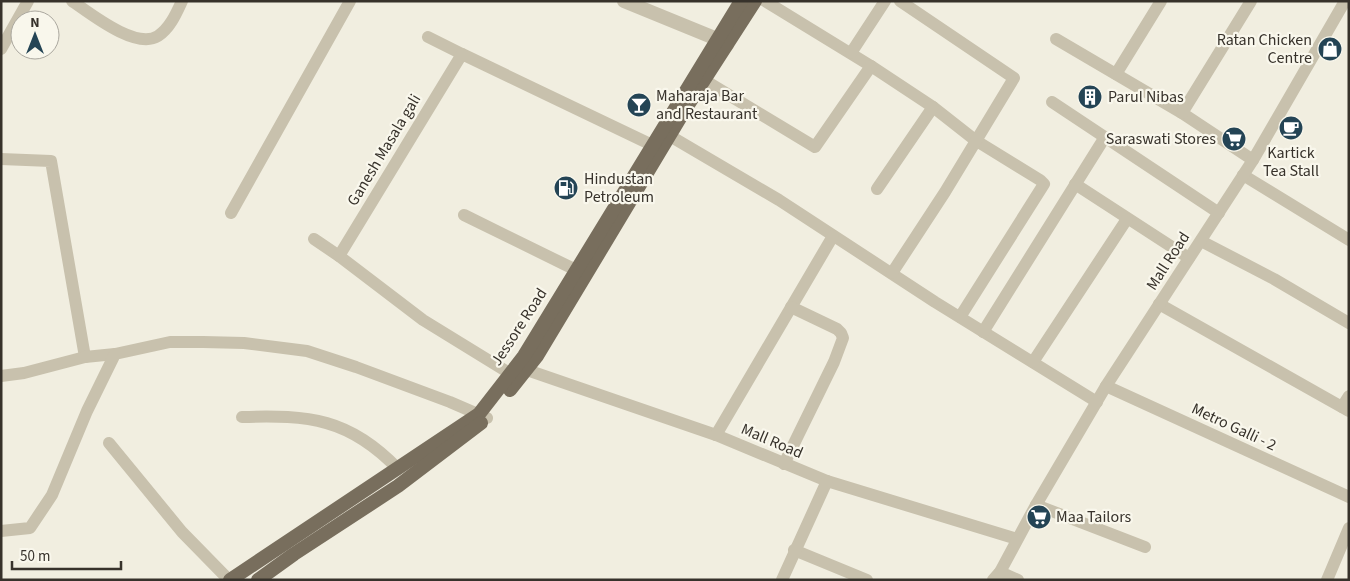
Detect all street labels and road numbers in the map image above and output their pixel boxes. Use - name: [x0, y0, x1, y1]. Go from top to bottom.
- street label: Ganesh Masala gali: [342, 90, 426, 210]
- street label: Mall Road: [1141, 228, 1195, 294]
- street label: Jessore Road: [486, 284, 552, 370]
- street label: Metro Galli - 2: [1188, 398, 1280, 456]
- street label: Mall Road: [738, 418, 806, 464]

